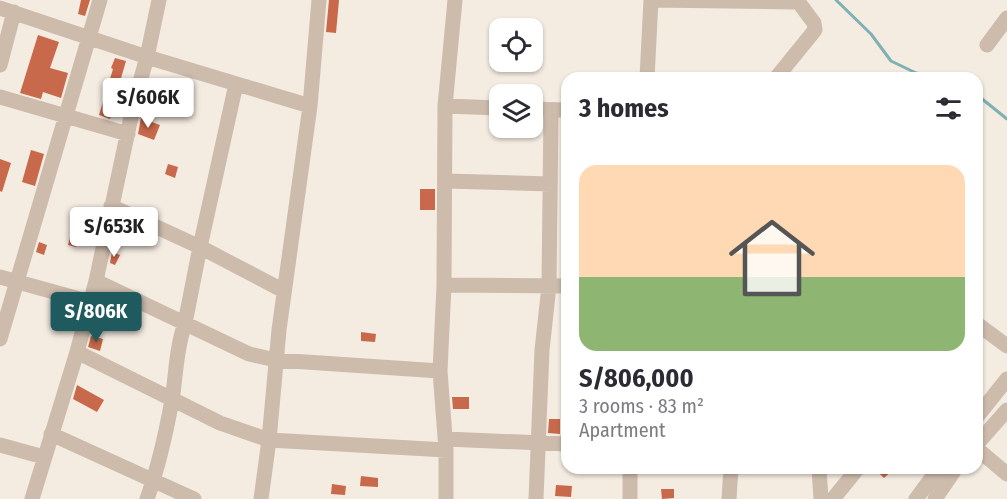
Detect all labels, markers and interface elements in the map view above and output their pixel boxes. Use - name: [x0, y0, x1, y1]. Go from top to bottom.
- map controls: [489, 18, 543, 138]
- button: locate: [489, 18, 543, 72]
- pin: S/606K: [99, 78, 197, 129]
- button: layers: [489, 84, 543, 138]
- text: S/606K: [117, 85, 179, 109]
- icon: filters: [932, 92, 965, 125]
- text: 3 homes: [579, 93, 669, 124]
- icon: home: [718, 204, 826, 312]
- pin: S/653K: [65, 207, 163, 258]
- text: S/653K: [84, 214, 144, 238]
- pin: S/806K: [47, 292, 145, 343]
- text: S/806K: [65, 299, 127, 323]
- text: S/806,000: [579, 363, 694, 394]
- text: 3 rooms · 83 m²: [579, 394, 704, 418]
- text: Apartment: [579, 418, 666, 442]

